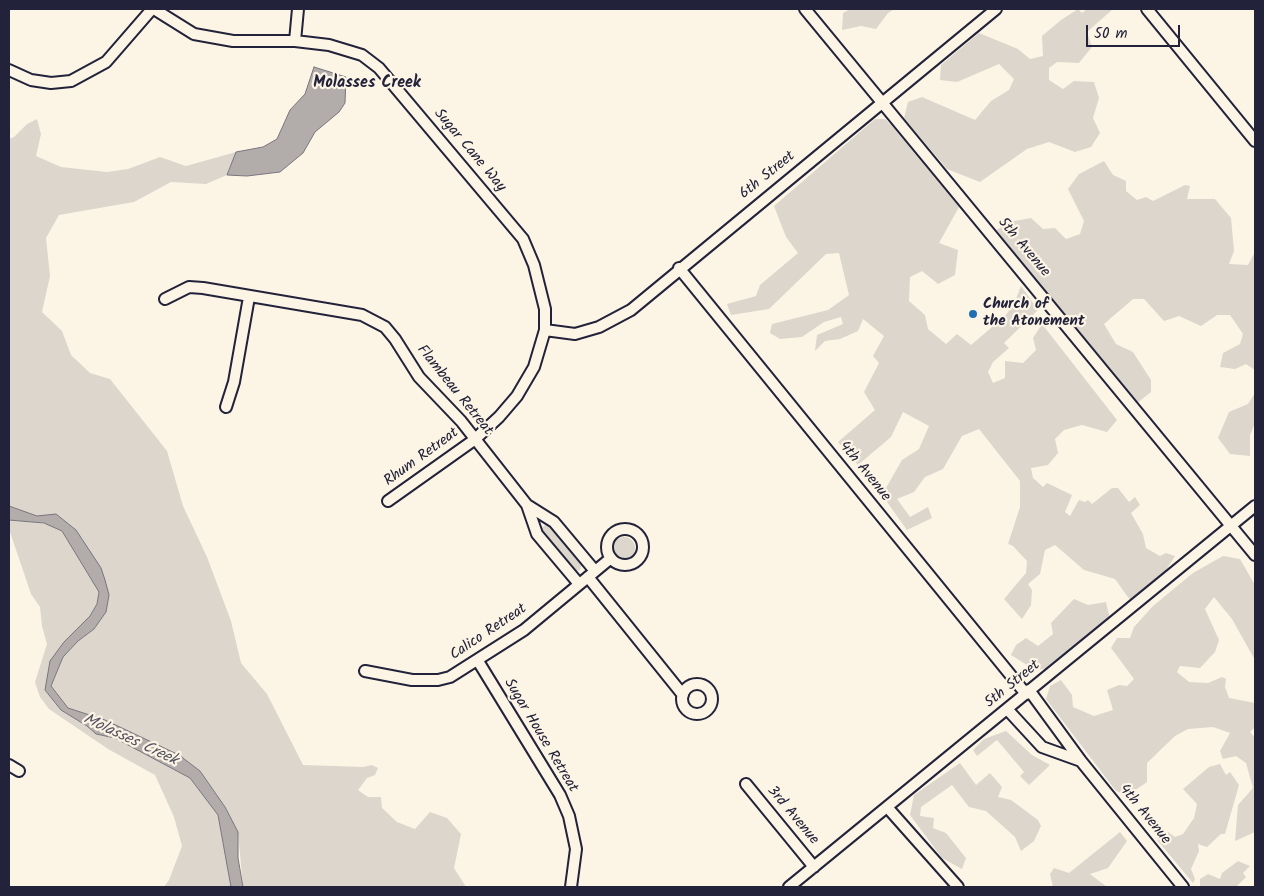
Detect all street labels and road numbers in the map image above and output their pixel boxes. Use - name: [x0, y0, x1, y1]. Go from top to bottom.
- street label: Sugar Cane Way: [429, 106, 509, 196]
- street label: 6th Street: [737, 148, 799, 204]
- street label: 5th Avenue: [993, 215, 1053, 281]
- street label: Flambeau Retreat: [412, 342, 496, 440]
- street label: Rhum Retreat: [381, 425, 463, 491]
- street label: 4th Avenue: [834, 438, 894, 506]
- street label: Calico Retreat: [447, 601, 531, 665]
- street label: 5th Street: [982, 657, 1044, 713]
- street label: Sugar House Retreat: [499, 676, 581, 796]
- street label: 4th Avenue: [1114, 781, 1174, 849]
- street label: 3rd Avenue: [762, 783, 822, 849]

